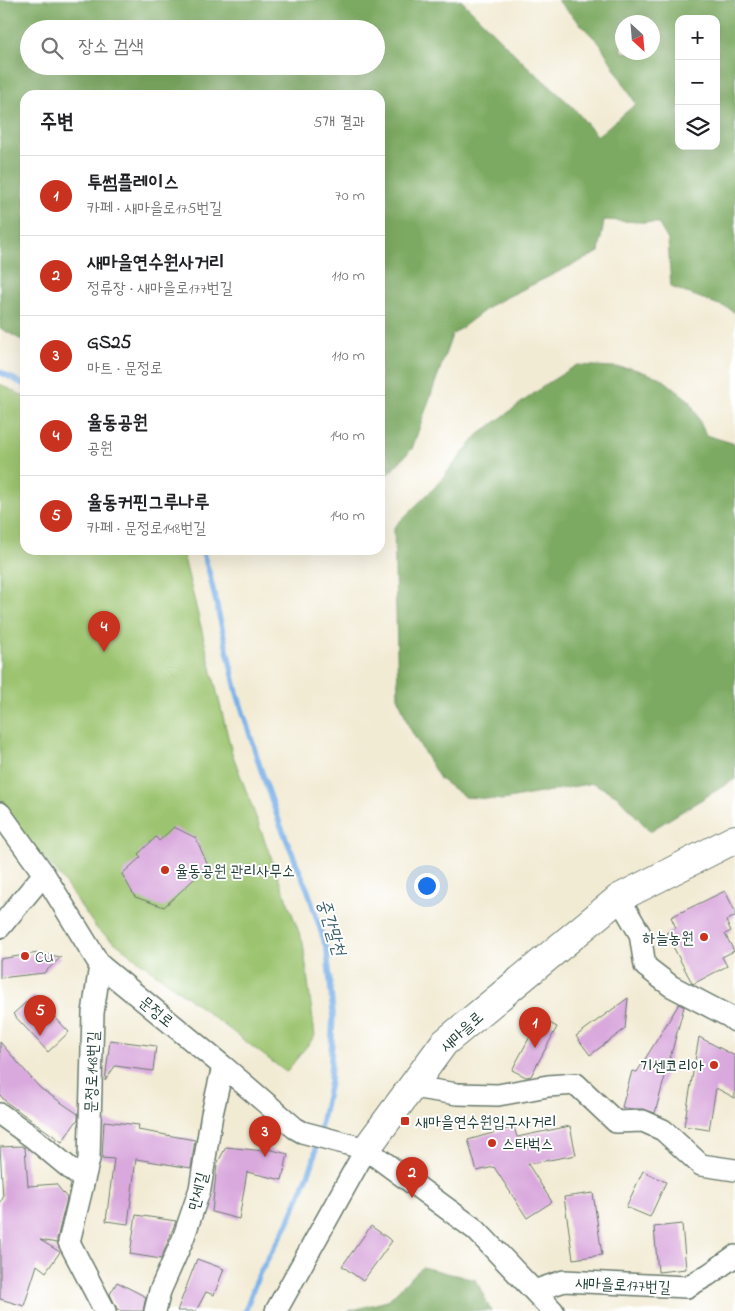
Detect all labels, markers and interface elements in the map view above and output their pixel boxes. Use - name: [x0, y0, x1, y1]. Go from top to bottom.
- north arrow: [615, 15, 660, 60]
- map controls: [675, 15, 720, 150]
- button: +: [675, 15, 720, 60]
- search box: [20, 20, 385, 75]
- icon: search: [38, 34, 66, 62]
- text: 장소 검색: [78, 34, 144, 61]
- button: −: [675, 60, 720, 105]
- button: layers: [675, 105, 720, 150]
- text: 주변: [40, 108, 74, 138]
- text: 5개 결과: [313, 111, 365, 135]
- text: 투썸플레이스: [87, 170, 179, 197]
- text: 1: [53, 184, 59, 208]
- text: 70 m: [335, 184, 365, 208]
- text: 카페 · 새마을로175번길: [87, 197, 222, 221]
- text: 새마을연수원사거리: [87, 250, 225, 277]
- text: 2: [52, 264, 60, 288]
- text: 110 m: [331, 264, 365, 288]
- text: 정류장 · 새마을로177번길: [87, 277, 233, 301]
- text: GS25: [87, 330, 131, 357]
- text: 3: [53, 344, 59, 368]
- text: 110 m: [331, 344, 365, 368]
- text: 마트 · 문정로: [87, 357, 163, 381]
- text: 율동공원: [87, 410, 148, 437]
- text: 4: [53, 424, 59, 448]
- text: 140 m: [330, 424, 365, 448]
- text: 공원: [87, 437, 113, 461]
- text: 율동커핀그루나루: [87, 490, 209, 517]
- text: 5: [51, 504, 61, 528]
- text: 140 m: [330, 504, 365, 528]
- text: 카페 · 문정로148번길: [87, 517, 206, 541]
- pin: 4: [88, 611, 120, 652]
- place label: 율동공원 관리사무소: [175, 860, 295, 884]
- marker: 율동공원 관리사무소: [159, 864, 171, 876]
- your location: [414, 873, 440, 899]
- water label: 중간말천: [309, 896, 351, 961]
- place label: 하늘농원: [643, 927, 694, 951]
- marker: 하늘농원: [698, 931, 710, 943]
- place label: CU: [35, 946, 54, 970]
- marker: CU: [19, 950, 31, 962]
- street label: 문정로: [133, 991, 178, 1034]
- pin: 5: [24, 995, 56, 1036]
- street label: 새마을로: [435, 1006, 490, 1059]
- pin: 1: [519, 1007, 551, 1048]
- street label: 문정로148번길: [80, 1031, 106, 1113]
- place label: 기센코리아: [640, 1055, 704, 1079]
- marker: 기센코리아: [708, 1059, 720, 1071]
- place label: 새마을연수원입구사거리: [415, 1111, 557, 1135]
- marker: 새마을연수원입구사거리: [399, 1115, 411, 1127]
- pin: 3: [249, 1116, 281, 1157]
- place label: 스타벅스: [502, 1133, 554, 1157]
- marker: 스타벅스: [486, 1137, 498, 1149]
- pin: 2: [396, 1157, 428, 1198]
- street label: 만세길: [183, 1170, 215, 1213]
- street label: 새마을로177번길: [575, 1272, 671, 1300]

